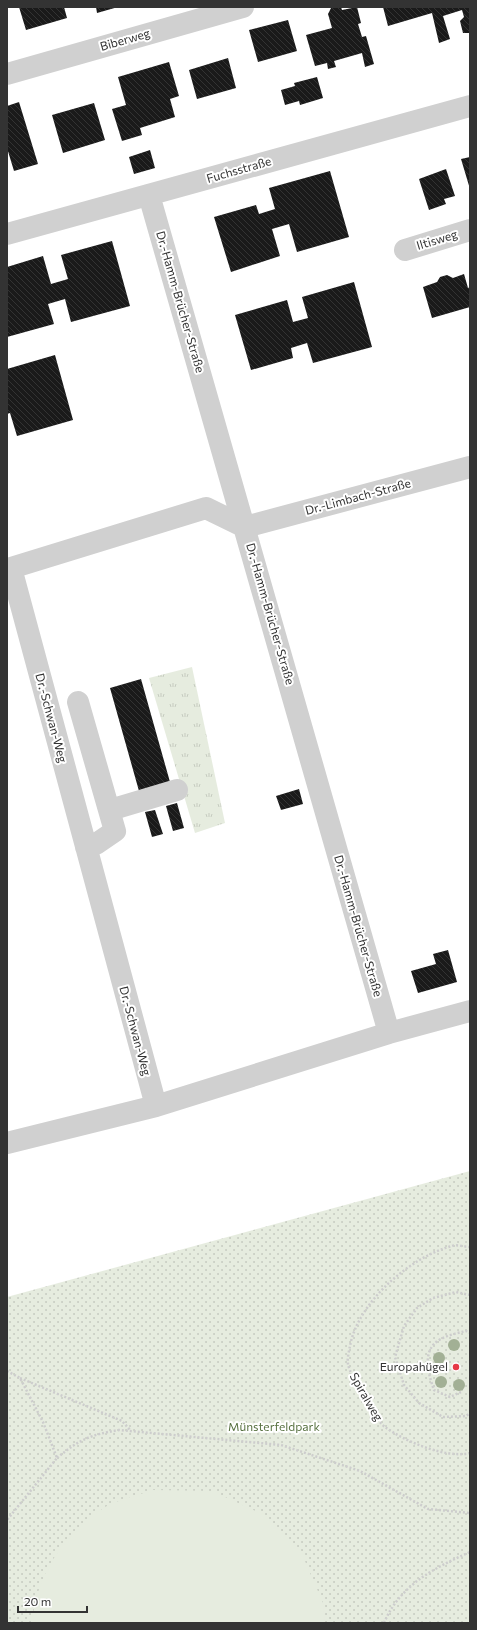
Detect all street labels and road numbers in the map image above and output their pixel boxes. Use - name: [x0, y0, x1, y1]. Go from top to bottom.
- street label: Biberweg: [98, 25, 152, 53]
- street label: Fuchsstraße: [205, 153, 273, 185]
- street label: Iltisweg: [415, 226, 459, 252]
- street label: Dr.-Hamm-Brücher-Straße: [154, 229, 208, 374]
- street label: Dr.-Limbach-Straße: [303, 475, 412, 517]
- street label: Dr.-Hamm-Brücher-Straße: [244, 541, 298, 686]
- street label: Dr.-Schwan-Weg: [33, 672, 71, 764]
- street label: Dr.-Hamm-Brücher-Straße: [332, 853, 386, 998]
- street label: Dr.-Schwan-Weg: [117, 985, 155, 1077]
- street label: Spiralweg: [347, 1370, 387, 1424]

